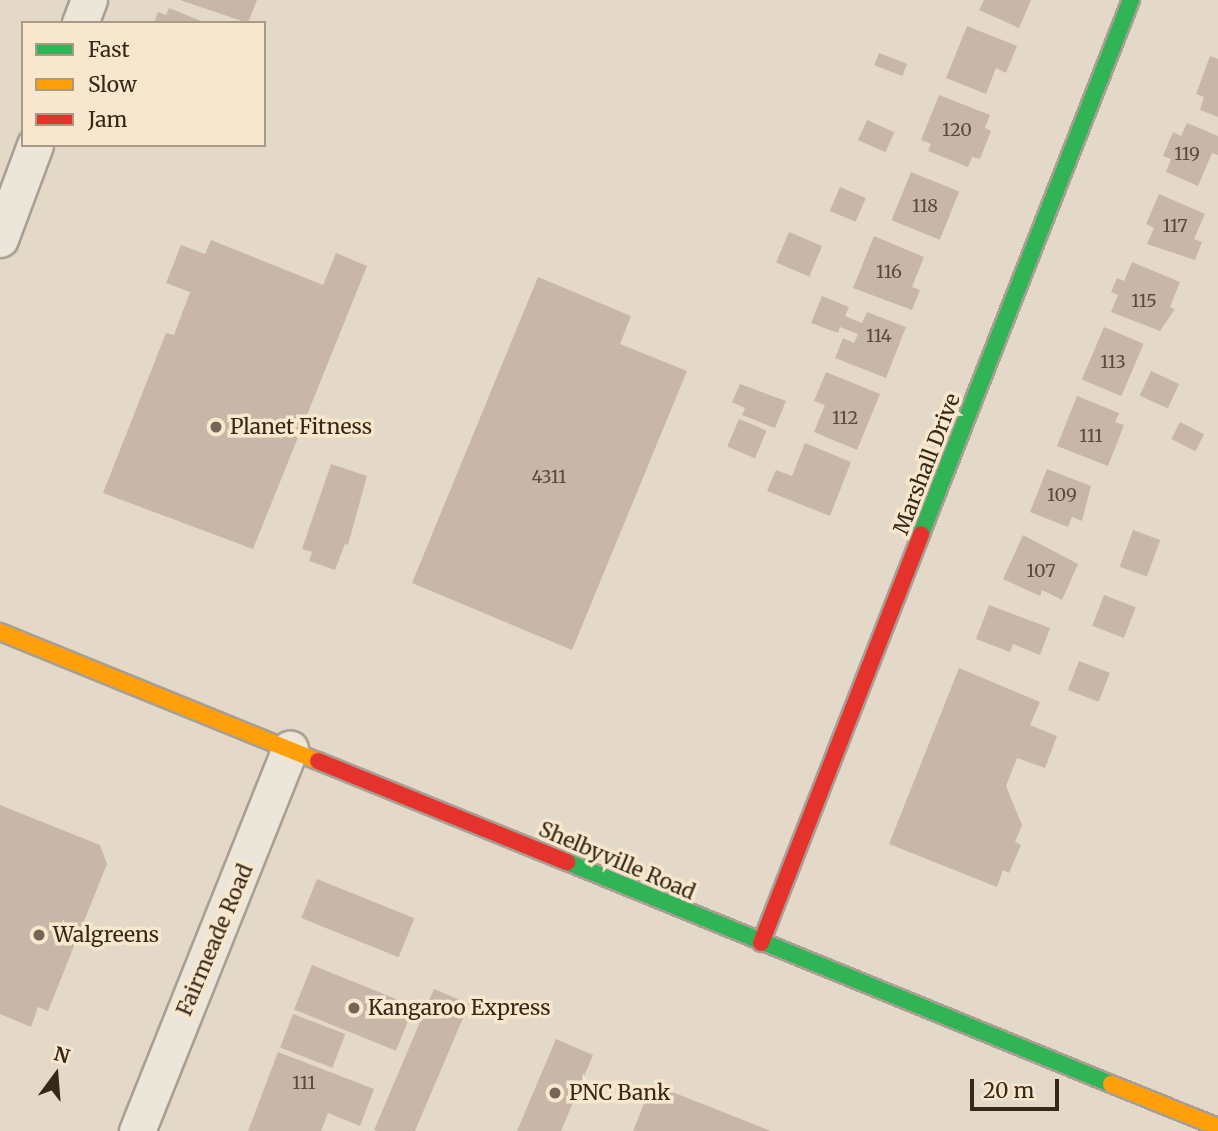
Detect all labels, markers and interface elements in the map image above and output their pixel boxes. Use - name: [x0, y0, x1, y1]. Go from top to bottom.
- legend: [21, 21, 266, 147]
- text: Fast: [88, 36, 130, 63]
- text: Slow: [88, 71, 137, 98]
- text: Jam: [88, 106, 127, 133]
- house number: 120: [942, 119, 972, 141]
- house number: 119: [1174, 143, 1200, 165]
- house number: 118: [912, 195, 938, 217]
- house number: 117: [1163, 215, 1187, 237]
- house number: 116: [876, 261, 902, 283]
- house number: 115: [1131, 290, 1157, 312]
- house number: 114: [866, 325, 892, 347]
- house number: 113: [1100, 351, 1126, 373]
- street label: Marshall Drive: [889, 390, 965, 538]
- house number: 112: [832, 407, 858, 429]
- place label: Planet Fitness: [230, 414, 372, 440]
- marker: Planet Fitness: [208, 419, 224, 435]
- house number: 111: [1079, 425, 1103, 447]
- house number: 4311: [532, 466, 566, 488]
- house number: 109: [1047, 484, 1077, 506]
- house number: 107: [1027, 560, 1055, 582]
- street label: Shelbyville Road: [535, 817, 699, 905]
- street label: Fairmeade Road: [172, 860, 258, 1020]
- place label: Walgreens: [53, 922, 159, 948]
- marker: Walgreens: [31, 927, 47, 943]
- place label: Kangaroo Express: [368, 995, 551, 1021]
- marker: Kangaroo Express: [346, 1000, 362, 1016]
- north arrow: [21, 1040, 91, 1110]
- text: N: [51, 1041, 72, 1068]
- scale bar: [973, 1064, 1062, 1108]
- house number: 111: [292, 1072, 316, 1094]
- text: 20 m: [983, 1077, 1034, 1104]
- place label: PNC Bank: [569, 1080, 670, 1106]
- marker: PNC Bank: [547, 1085, 563, 1101]

